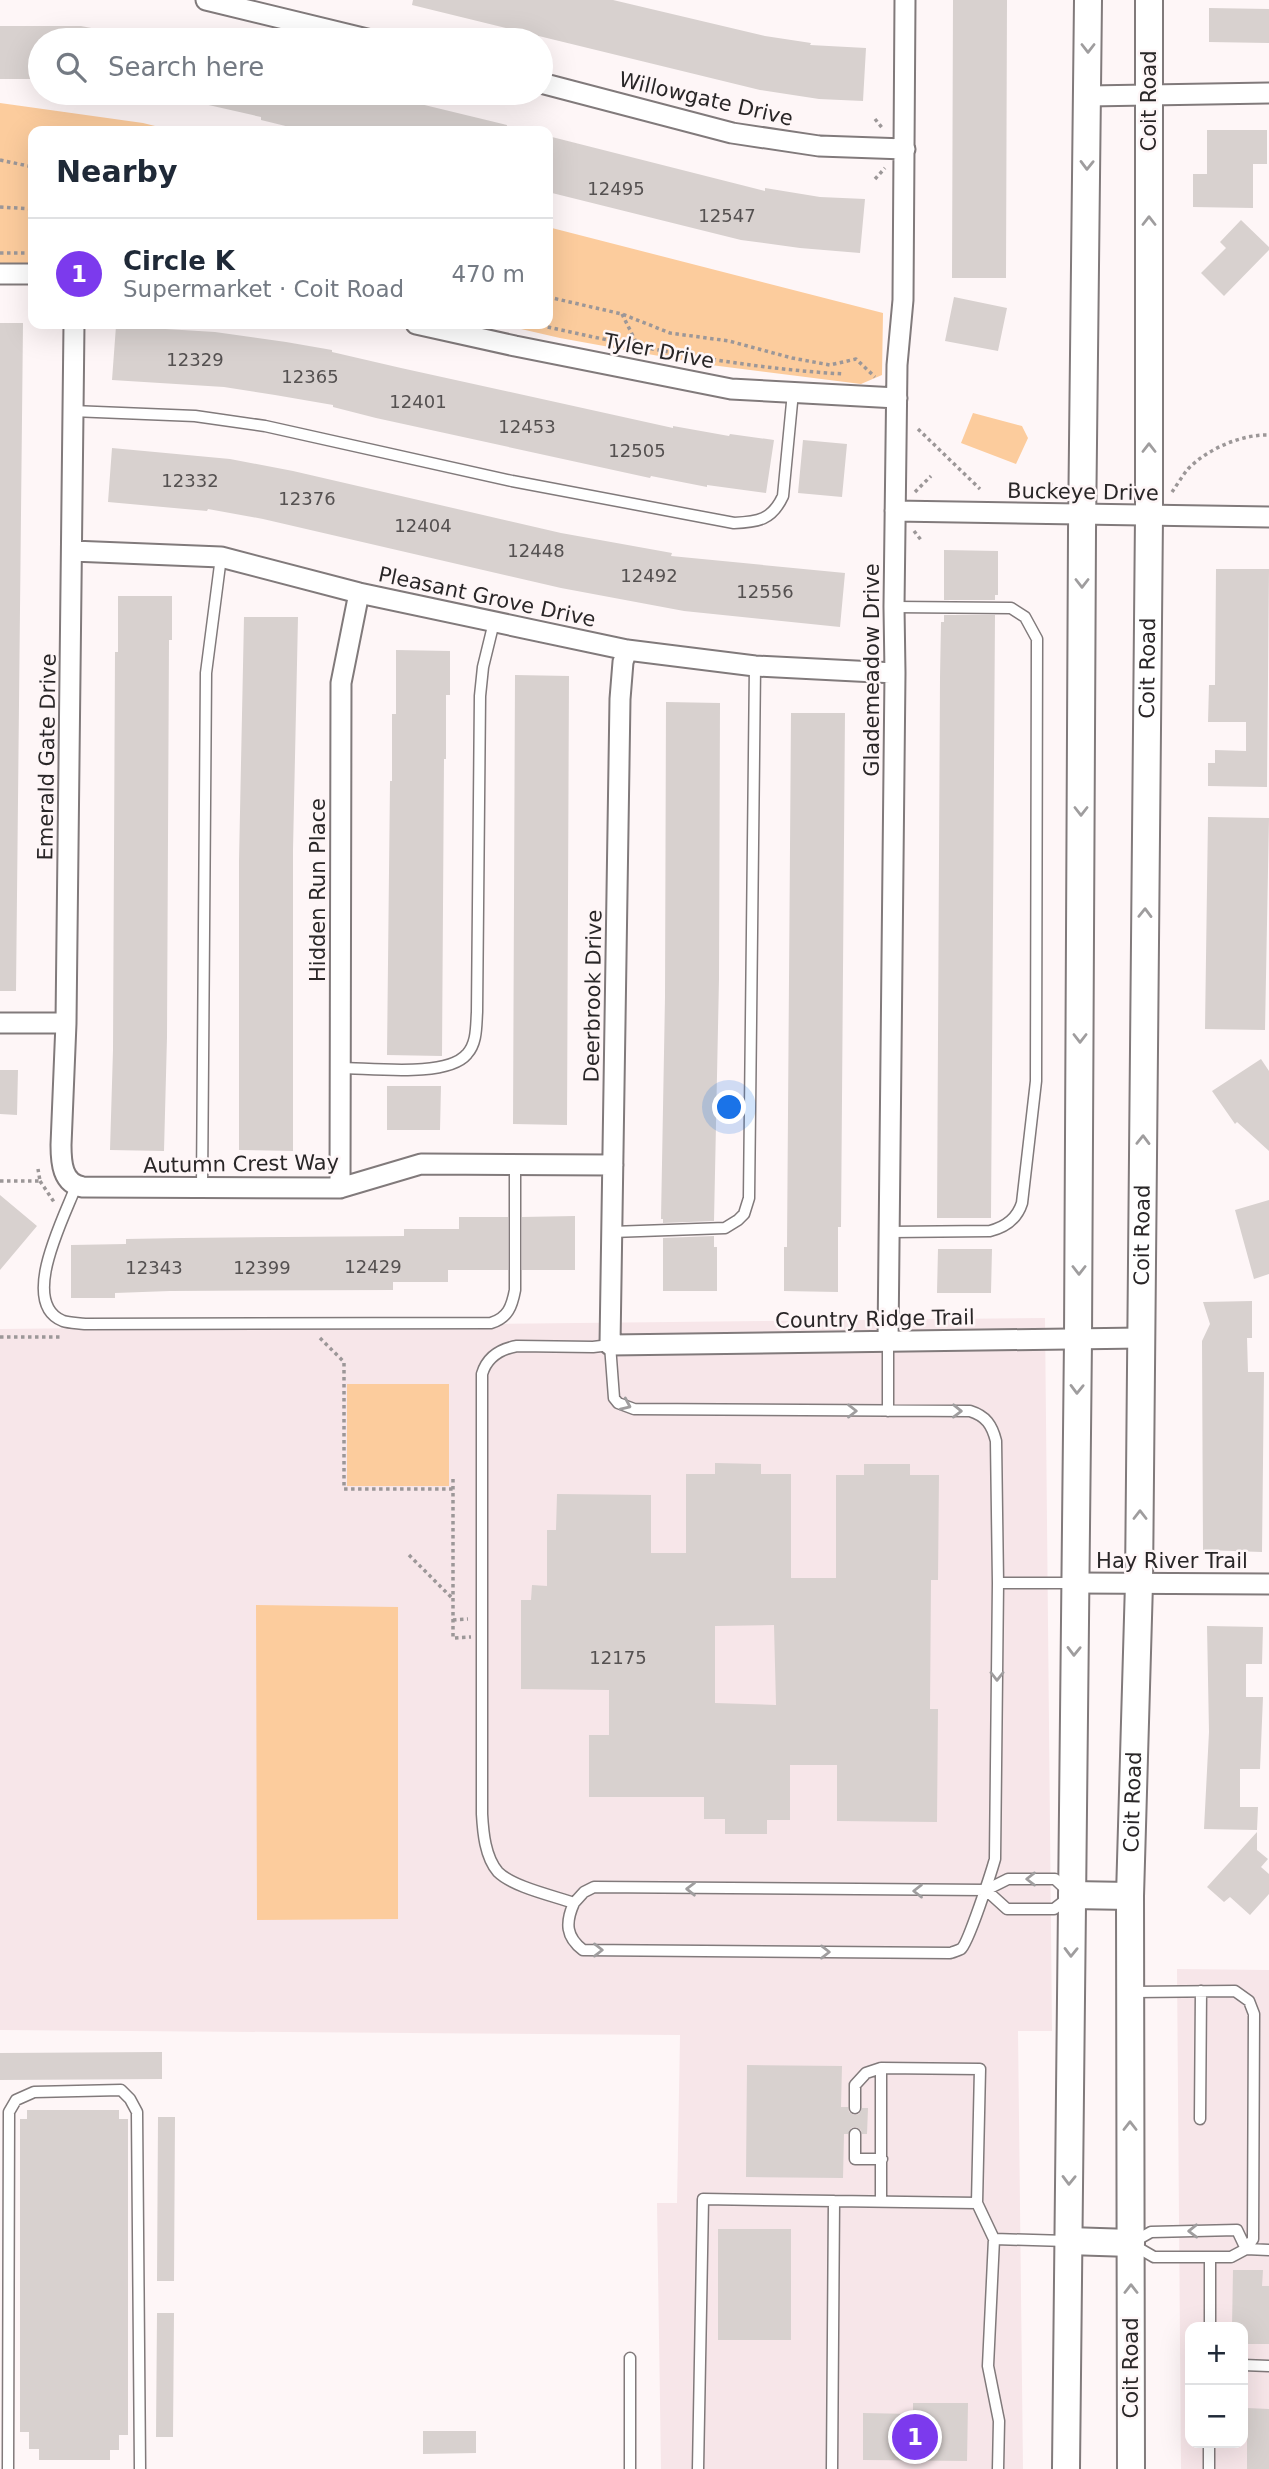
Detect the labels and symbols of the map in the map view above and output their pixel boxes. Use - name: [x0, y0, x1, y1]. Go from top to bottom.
- one-way arrow: [1080, 43, 1096, 54]
- street label: Coit Road: [1137, 51, 1161, 151]
- street label: Willowgate Drive: [617, 67, 795, 131]
- one-way arrow: [1079, 160, 1095, 170]
- house number: 12495: [587, 178, 645, 199]
- house number: 12547: [698, 205, 756, 226]
- one-way arrow: [1141, 215, 1157, 225]
- street label: Tyler Drive: [601, 328, 716, 373]
- house number: 12329: [166, 349, 224, 370]
- house number: 12365: [281, 366, 339, 387]
- house number: 12401: [389, 391, 447, 412]
- house number: 12453: [498, 416, 556, 437]
- house number: 12505: [608, 440, 666, 461]
- one-way arrow: [1141, 442, 1157, 453]
- house number: 12332: [161, 470, 219, 491]
- street label: Buckeye Drive: [1007, 479, 1159, 505]
- house number: 12376: [278, 488, 336, 509]
- house number: 12404: [394, 515, 452, 536]
- house number: 12448: [507, 540, 565, 561]
- street label: Pleasant Grove Drive: [376, 562, 598, 632]
- street label: Glademeadow Drive: [860, 563, 884, 777]
- house number: 12492: [620, 565, 678, 586]
- one-way arrow: [1074, 578, 1090, 589]
- house number: 12556: [736, 581, 794, 602]
- street label: Coit Road: [1135, 618, 1160, 719]
- street label: Emerald Gate Drive: [33, 653, 61, 861]
- street label: Hidden Run Place: [306, 798, 330, 982]
- one-way arrow: [1073, 806, 1089, 816]
- one-way arrow: [1138, 907, 1153, 918]
- street label: Deerbrook Drive: [579, 909, 607, 1083]
- one-way arrow: [1072, 1033, 1088, 1044]
- your location: [712, 1090, 746, 1124]
- one-way arrow: [1135, 1135, 1151, 1145]
- street label: Autumn Crest Way: [143, 1150, 339, 1178]
- street label: Coit Road: [1130, 1185, 1155, 1286]
- house number: 12429: [344, 1256, 402, 1277]
- house number: 12343: [125, 1257, 183, 1278]
- house number: 12399: [233, 1257, 291, 1278]
- one-way arrow: [1071, 1266, 1087, 1276]
- street label: Country Ridge Trail: [775, 1305, 975, 1333]
- one-way arrow: [1070, 1384, 1085, 1395]
- one-way arrow: [619, 1397, 631, 1411]
- one-way arrow: [847, 1403, 858, 1419]
- one-way arrow: [952, 1403, 962, 1419]
- one-way arrow: [1132, 1509, 1148, 1519]
- street label: Hay River Trail: [1096, 1549, 1248, 1573]
- one-way arrow: [1066, 1646, 1082, 1657]
- house number: 12175: [589, 1647, 647, 1668]
- one-way arrow: [989, 1671, 1005, 1682]
- street label: Coit Road: [1119, 1751, 1146, 1853]
- one-way arrow: [1025, 1871, 1036, 1887]
- one-way arrow: [685, 1881, 696, 1896]
- one-way arrow: [912, 1883, 923, 1899]
- one-way arrow: [593, 1942, 604, 1958]
- one-way arrow: [821, 1944, 831, 1960]
- one-way arrow: [1063, 1947, 1079, 1958]
- one-way arrow: [1122, 2120, 1138, 2131]
- one-way arrow: [1061, 2174, 1076, 2185]
- one-way arrow: [1187, 2224, 1198, 2239]
- one-way arrow: [1123, 2283, 1139, 2294]
- street label: Coit Road: [1119, 2318, 1143, 2418]
- pin: 1: [892, 2411, 938, 2463]

